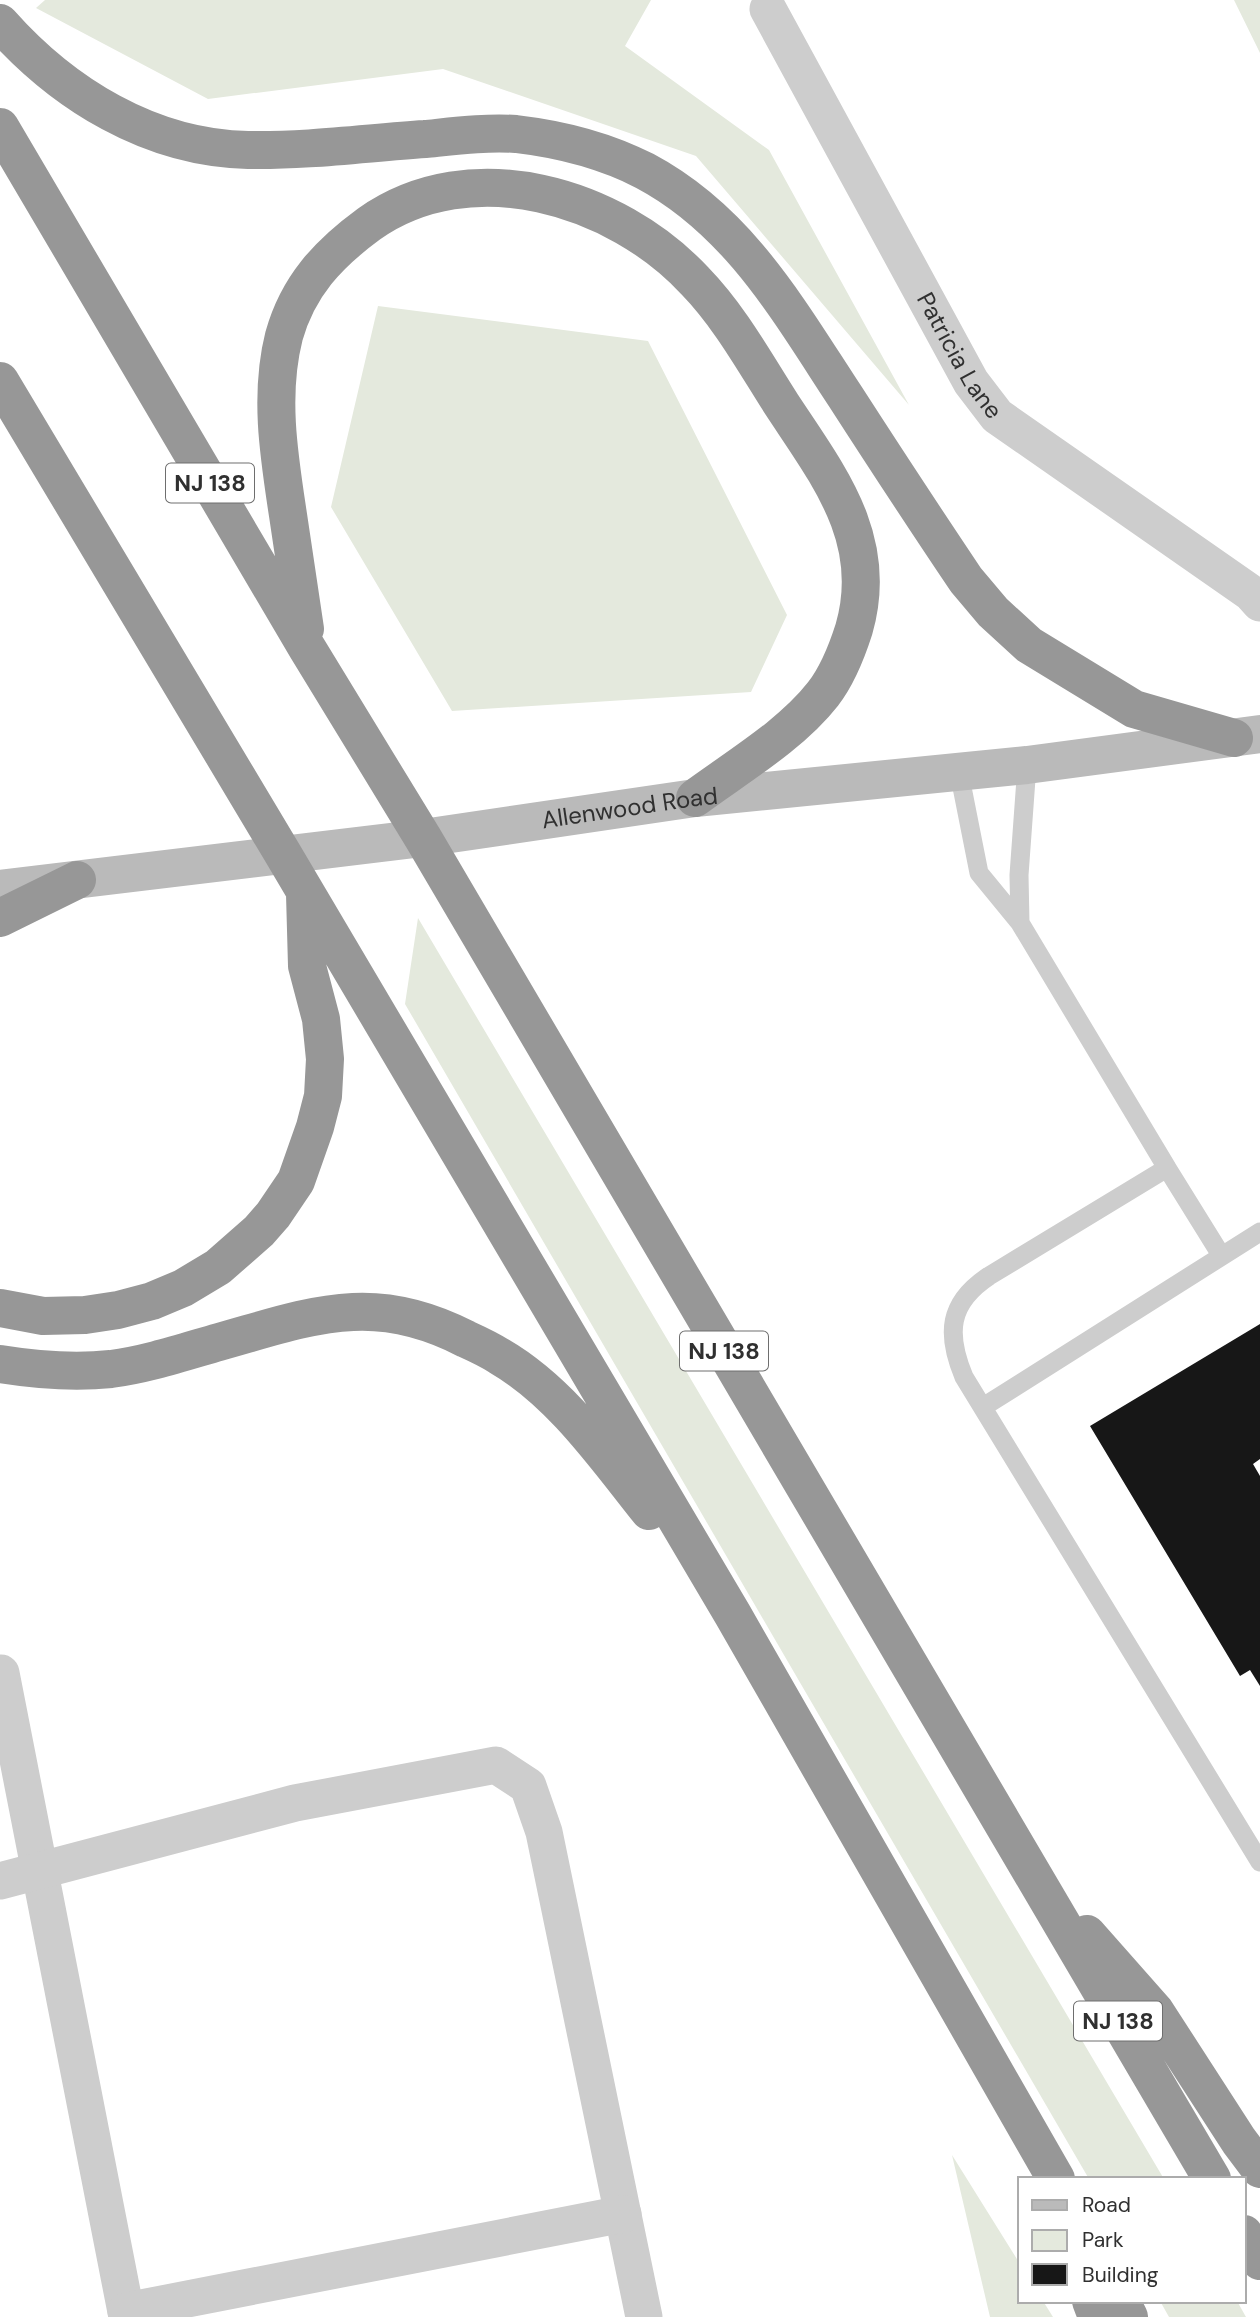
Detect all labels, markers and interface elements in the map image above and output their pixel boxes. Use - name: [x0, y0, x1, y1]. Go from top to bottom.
- street label: Patricia Lane: [910, 287, 1010, 425]
- road number: NJ 138: [166, 463, 254, 503]
- street label: Allenwood Road: [539, 780, 719, 835]
- road number: NJ 138: [680, 1332, 768, 1370]
- road number: NJ 138: [1074, 2002, 1162, 2040]
- legend: [1018, 2177, 1246, 2303]
- text: Road: [1082, 2191, 1131, 2219]
- text: Park: [1082, 2226, 1124, 2254]
- text: Building: [1082, 2261, 1159, 2289]

